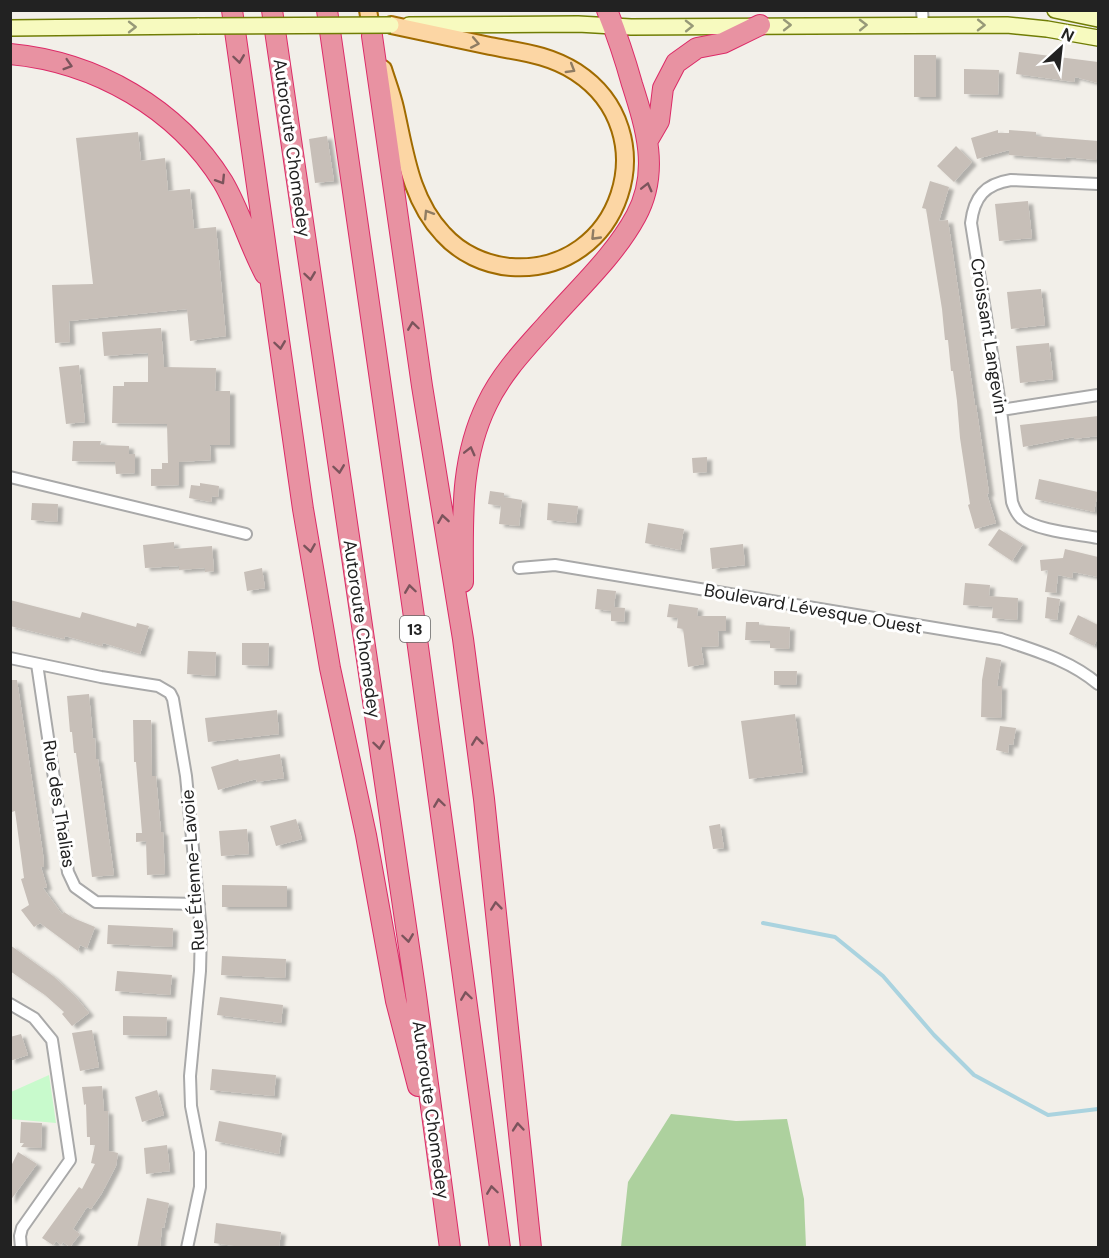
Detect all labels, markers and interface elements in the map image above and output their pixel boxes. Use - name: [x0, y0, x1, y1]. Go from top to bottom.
- north arrow: [1031, 18, 1091, 78]
- one-way arrow: [783, 19, 792, 31]
- one-way arrow: [858, 19, 867, 31]
- one-way arrow: [977, 19, 986, 31]
- one-way arrow: [127, 20, 136, 33]
- one-way arrow: [685, 20, 694, 32]
- text: N: [1058, 23, 1078, 47]
- one-way arrow: [470, 36, 480, 49]
- one-way arrow: [232, 55, 244, 64]
- street label: Autoroute Chomedey: [268, 57, 316, 239]
- one-way arrow: [62, 58, 73, 71]
- one-way arrow: [565, 62, 575, 74]
- one-way arrow: [213, 174, 225, 184]
- one-way arrow: [639, 182, 652, 192]
- one-way arrow: [424, 210, 436, 220]
- one-way arrow: [591, 228, 602, 239]
- street label: Croissant Langevin: [965, 256, 1013, 416]
- one-way arrow: [304, 272, 316, 281]
- one-way arrow: [408, 322, 420, 331]
- one-way arrow: [273, 340, 285, 349]
- one-way arrow: [463, 446, 476, 456]
- one-way arrow: [332, 465, 344, 474]
- one-way arrow: [437, 514, 450, 524]
- street label: Autoroute Chomedey: [338, 538, 386, 720]
- one-way arrow: [303, 543, 315, 552]
- street label: Boulevard Lévesque Ouest: [702, 578, 924, 640]
- one-way arrow: [404, 585, 416, 594]
- road number: 13: [400, 616, 430, 642]
- one-way arrow: [471, 736, 483, 746]
- street label: Rue des Thalias: [37, 739, 81, 869]
- one-way arrow: [373, 741, 385, 750]
- street label: Rue Étienne-Lavoie: [175, 789, 211, 951]
- one-way arrow: [434, 799, 446, 808]
- one-way arrow: [491, 901, 503, 910]
- one-way arrow: [401, 934, 413, 943]
- one-way arrow: [460, 992, 472, 1001]
- street label: Autoroute Chomedey: [407, 1019, 455, 1201]
- one-way arrow: [512, 1122, 525, 1131]
- one-way arrow: [486, 1185, 498, 1194]

